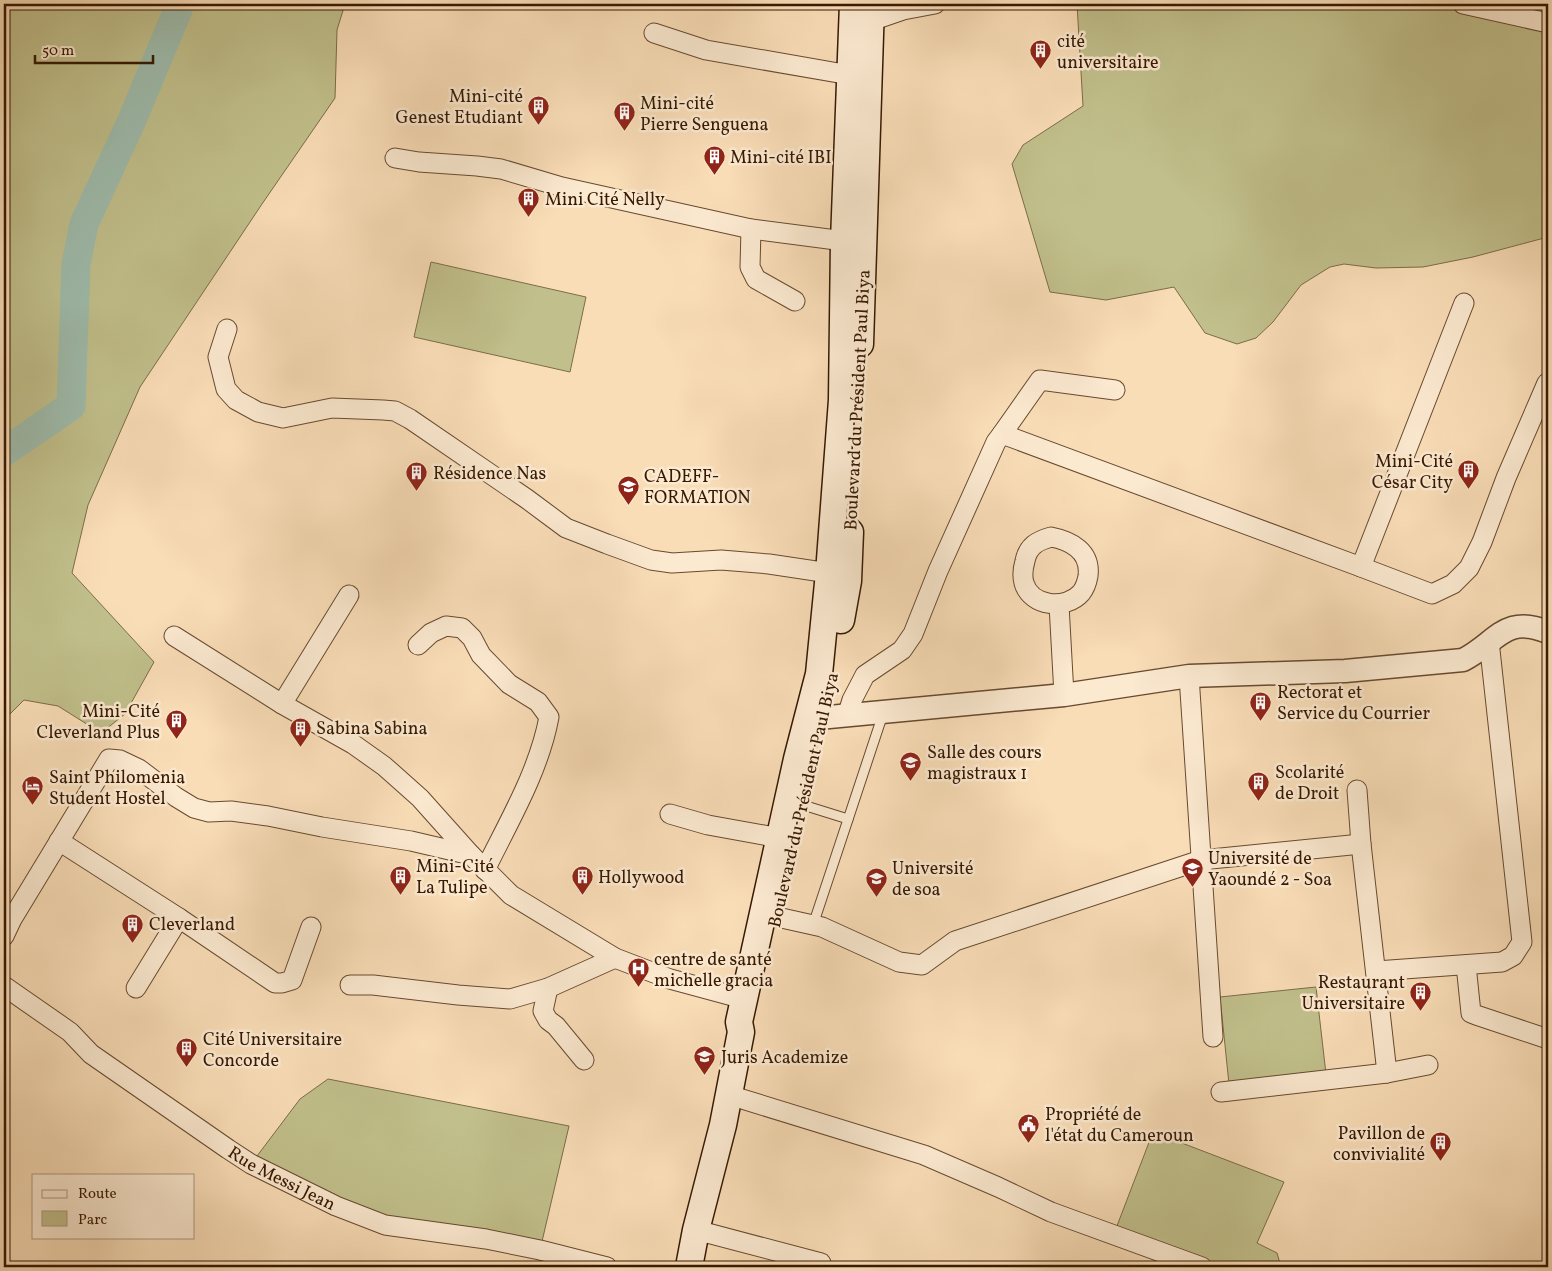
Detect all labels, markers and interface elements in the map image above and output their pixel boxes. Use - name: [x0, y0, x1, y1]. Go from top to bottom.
- place label: cité universitaire: [1057, 30, 1159, 76]
- scale bar: [35, 32, 152, 64]
- building icon: cité universitaire: [1029, 39, 1053, 70]
- text: 50 m: [42, 41, 74, 62]
- place label: Mini-cité Genest Etudiant: [396, 85, 523, 131]
- place label: Mini-cité Pierre Senguena: [640, 92, 768, 138]
- building icon: Mini-cité Genest Etudiant: [527, 94, 551, 125]
- building icon: Mini-cité Pierre Senguena: [612, 101, 636, 132]
- building icon: Mini-cité IBI: [702, 145, 726, 176]
- place label: Mini-cité IBI: [730, 146, 832, 171]
- building icon: Mini Cité Nelly: [517, 187, 541, 218]
- place label: Mini Cité Nelly: [545, 188, 665, 213]
- street label: Boulevard du Président Paul Biya: [839, 269, 878, 531]
- place label: Mini-Cité César City: [1372, 450, 1453, 496]
- building icon: Mini-Cité César City: [1457, 459, 1481, 490]
- building icon: Résidence Nas: [405, 461, 429, 492]
- place label: Résidence Nas: [433, 462, 546, 487]
- place label: CADEFF- FORMATION: [644, 465, 751, 511]
- school or university icon: CADEFF- FORMATION: [616, 474, 640, 505]
- street label: Boulevard du Président Paul Biya: [763, 670, 846, 930]
- place label: Rectorat et Service du Courrier: [1277, 681, 1431, 727]
- building icon: Rectorat et Service du Courrier: [1249, 690, 1273, 721]
- place label: Mini-Cité Cleverland Plus: [37, 700, 160, 746]
- building icon: Mini-Cité Cleverland Plus: [164, 709, 188, 740]
- building icon: Sabina Sabina: [288, 716, 312, 747]
- place label: Sabina Sabina: [316, 717, 427, 742]
- place label: Salle des cours magistraux 1: [927, 741, 1042, 787]
- school or university icon: Salle des cours magistraux 1: [899, 750, 923, 781]
- place label: Scolarité de Droit: [1275, 761, 1344, 807]
- place label: Saint Philomenia Student Hostel: [49, 766, 185, 812]
- building icon: Scolarité de Droit: [1247, 770, 1271, 801]
- hotel icon: Saint Philomenia Student Hostel: [21, 775, 45, 806]
- place label: Université de Yaoundé 2 - Soa: [1208, 847, 1332, 893]
- place label: Mini-Cité La Tulipe: [416, 855, 494, 901]
- school or university icon: Université de Yaoundé 2 - Soa: [1180, 856, 1204, 887]
- place label: Université de soa: [892, 857, 974, 903]
- building icon: Mini-Cité La Tulipe: [388, 864, 412, 895]
- building icon: Hollywood: [570, 865, 594, 896]
- place label: Hollywood: [598, 866, 685, 891]
- school or university icon: Université de soa: [864, 866, 888, 897]
- building icon: Cleverland: [121, 912, 145, 943]
- place label: Cleverland: [149, 913, 235, 938]
- place label: centre de santé michelle gracia: [654, 948, 773, 994]
- hospital icon: centre de santé michelle gracia: [626, 957, 650, 988]
- place label: Restaurant Universitaire: [1301, 971, 1405, 1017]
- building icon: Restaurant Universitaire: [1409, 980, 1433, 1011]
- place label: Cité Universitaire Concorde: [203, 1028, 342, 1074]
- building icon: Cité Universitaire Concorde: [175, 1037, 199, 1068]
- school or university icon: Juris Academize: [693, 1045, 717, 1076]
- place label: Juris Academize: [721, 1046, 848, 1071]
- place label: Propriété de l'état du Cameroun: [1045, 1103, 1194, 1149]
- public building icon: Propriété de l'état du Cameroun: [1017, 1112, 1041, 1143]
- place label: Pavillon de convivialité: [1333, 1122, 1425, 1168]
- building icon: Pavillon de convivialité: [1429, 1131, 1453, 1162]
- street label: Rue Messi Jean: [222, 1141, 340, 1218]
- legend: [32, 1174, 195, 1238]
- text: Route: [78, 1184, 117, 1205]
- text: Parc: [78, 1210, 107, 1231]

